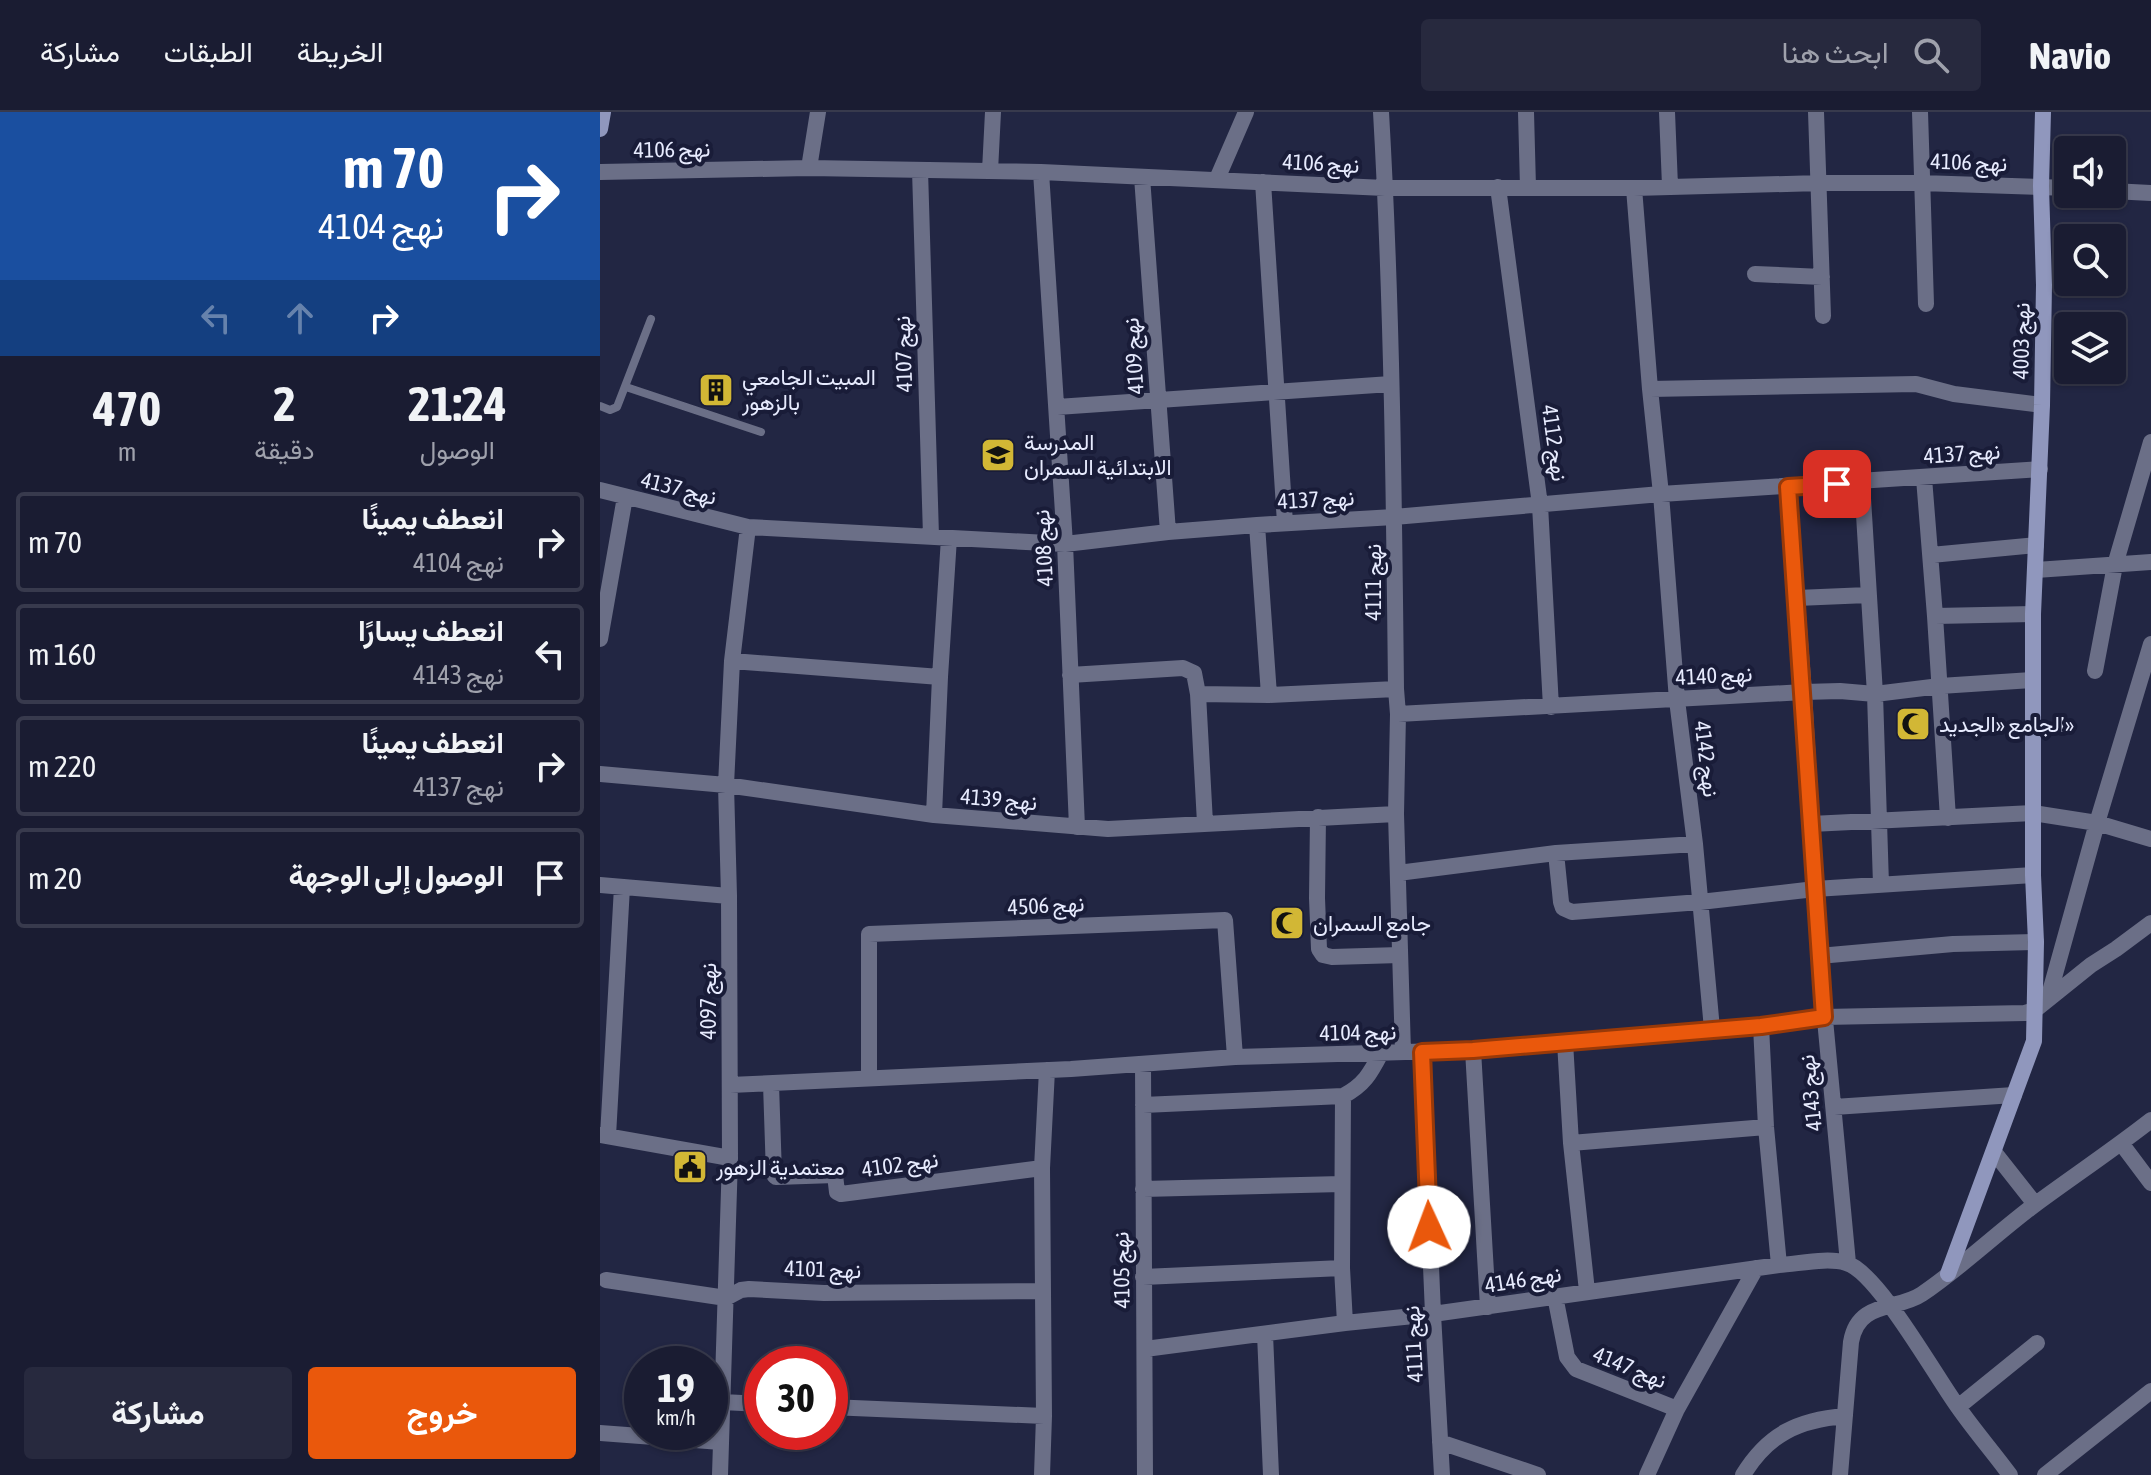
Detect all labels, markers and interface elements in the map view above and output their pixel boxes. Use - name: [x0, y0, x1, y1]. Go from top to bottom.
- search box: [1421, 19, 1981, 91]
- icon: search: [1909, 33, 1953, 77]
- text: Navio: [2029, 34, 2111, 77]
- text: ابحث هنا: [1782, 35, 1889, 69]
- text: مشاركة: [40, 36, 120, 68]
- text: الطبقات: [164, 36, 253, 68]
- text: الخريطة: [297, 36, 383, 68]
- street label: نهج 4106: [633, 135, 711, 165]
- text: 70 m: [343, 136, 444, 200]
- map controls: [2054, 136, 2126, 384]
- button: sound: [2054, 136, 2126, 208]
- icon: right: [472, 144, 576, 248]
- street label: نهج 4106: [1282, 148, 1360, 180]
- street label: نهج 4106: [1930, 148, 2008, 178]
- text: نهج 4104: [318, 205, 444, 247]
- button: search: [2054, 224, 2126, 296]
- icon: left: [194, 296, 238, 340]
- icon: ahead: [278, 296, 322, 340]
- icon: right: [362, 296, 406, 340]
- street label: نهج 4003: [2007, 302, 2037, 380]
- button: layers: [2054, 312, 2126, 384]
- street label: نهج 4107: [889, 315, 919, 393]
- street label: نهج 4109: [1117, 317, 1151, 395]
- place label: المبيت الجامعي بالزهور: [741, 364, 876, 416]
- building icon: المبيت الجامعي بالزهور: [697, 371, 735, 409]
- text: 2: [273, 376, 296, 431]
- text: 21:24: [408, 376, 507, 431]
- text: 470: [93, 381, 161, 436]
- street label: نهج 4112: [1535, 403, 1573, 483]
- place label: المدرسة الابتدائية السمران: [1024, 429, 1172, 481]
- text: دقيقة: [254, 435, 315, 465]
- text: الوصول: [420, 435, 495, 465]
- school or university icon: المدرسة الابتدائية السمران: [979, 436, 1017, 474]
- text: m: [118, 437, 137, 467]
- street label: نهج 4137: [1923, 437, 2001, 471]
- pin: [1803, 450, 1871, 518]
- icon: arrive: [1815, 462, 1859, 506]
- street label: نهج 4137: [638, 466, 719, 512]
- street label: نهج 4137: [1277, 484, 1355, 516]
- text: انعطف يمينًا: [362, 501, 504, 535]
- street label: نهج 4108: [1028, 509, 1060, 587]
- icon: right: [528, 520, 572, 564]
- text: 70 m: [28, 525, 82, 559]
- street label: نهج 4111: [1360, 544, 1388, 620]
- text: نهج 4104: [413, 548, 504, 578]
- text: انعطف يسارًا: [358, 613, 504, 647]
- icon: left: [528, 632, 572, 676]
- text: 160 m: [28, 637, 96, 671]
- text: نهج 4143: [413, 660, 504, 690]
- street label: نهج 4140: [1675, 660, 1753, 692]
- mosque icon: الجامع «الجديد»: [1894, 705, 1932, 743]
- place label: الجامع «الجديد»: [1939, 711, 2074, 739]
- street label: نهج 4142: [1687, 719, 1725, 799]
- text: انعطف يمينًا: [362, 725, 504, 759]
- icon: right: [528, 744, 572, 788]
- text: 220 m: [28, 749, 96, 783]
- text: نهج 4137: [413, 772, 504, 802]
- street label: نهج 4139: [959, 783, 1038, 817]
- icon: arrive: [528, 856, 572, 900]
- text: الوصول إلى الوجهة: [288, 858, 504, 892]
- text: 20 m: [28, 861, 82, 895]
- street label: نهج 4506: [1007, 890, 1085, 922]
- mosque icon: جامع السمران: [1268, 904, 1306, 942]
- place label: جامع السمران: [1313, 910, 1431, 938]
- street label: نهج 4097: [695, 963, 723, 1039]
- street label: نهج 4104: [1319, 1018, 1397, 1048]
- street label: نهج 4143: [1793, 1053, 1829, 1133]
- street label: نهج 4102: [860, 1146, 940, 1184]
- public building icon: معتمدية الزهور: [671, 1148, 709, 1186]
- place label: معتمدية الزهور: [715, 1154, 845, 1181]
- position arrow: [1387, 1185, 1471, 1269]
- street label: نهج 4105: [1107, 1231, 1137, 1309]
- street label: نهج 4101: [784, 1255, 862, 1285]
- street label: نهج 4146: [1483, 1260, 1563, 1300]
- street label: نهج 4111: [1398, 1305, 1430, 1383]
- street label: نهج 4147: [1589, 1341, 1670, 1395]
- speed limit sign: 30: [744, 1346, 848, 1450]
- text: 19: [657, 1365, 695, 1410]
- button: مشاركة: [24, 1367, 292, 1459]
- button: خروج: [308, 1367, 576, 1459]
- text: km/h: [656, 1406, 696, 1429]

